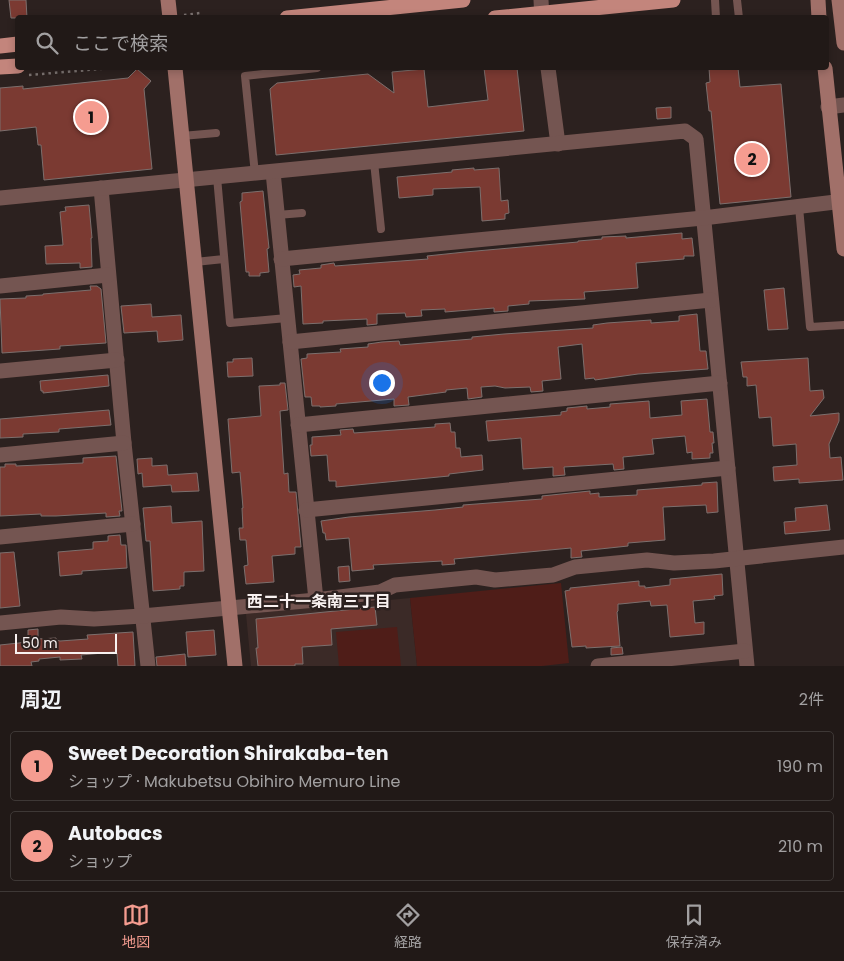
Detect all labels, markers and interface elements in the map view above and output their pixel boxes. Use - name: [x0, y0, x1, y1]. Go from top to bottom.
- search box: [15, 15, 829, 70]
- icon: search: [33, 29, 61, 57]
- text: ここで検索: [73, 30, 168, 57]
- pin: 1: [75, 98, 107, 136]
- pin: 2: [736, 140, 768, 178]
- your location: [369, 370, 395, 396]
- district label: 西二十一条南三丁目: [247, 590, 391, 613]
- scale bar: [15, 631, 118, 654]
- text: 50 m: [22, 633, 58, 653]
- text: 周辺: [20, 685, 62, 714]
- text: 2件: [799, 688, 824, 711]
- text: Sweet Decoration Shirakaba-ten: [68, 740, 389, 767]
- text: 1: [34, 755, 40, 778]
- text: 190 m: [777, 755, 823, 778]
- text: ショップ · Makubetsu Obihiro Memuro Line: [68, 770, 400, 793]
- text: Autobacs: [68, 820, 163, 847]
- text: 2: [32, 835, 42, 858]
- text: 210 m: [778, 835, 823, 858]
- text: ショップ: [68, 850, 132, 873]
- tab: 地図: [122, 901, 150, 953]
- tab: 経路: [394, 901, 422, 953]
- tab: 保存済み: [666, 901, 722, 953]

